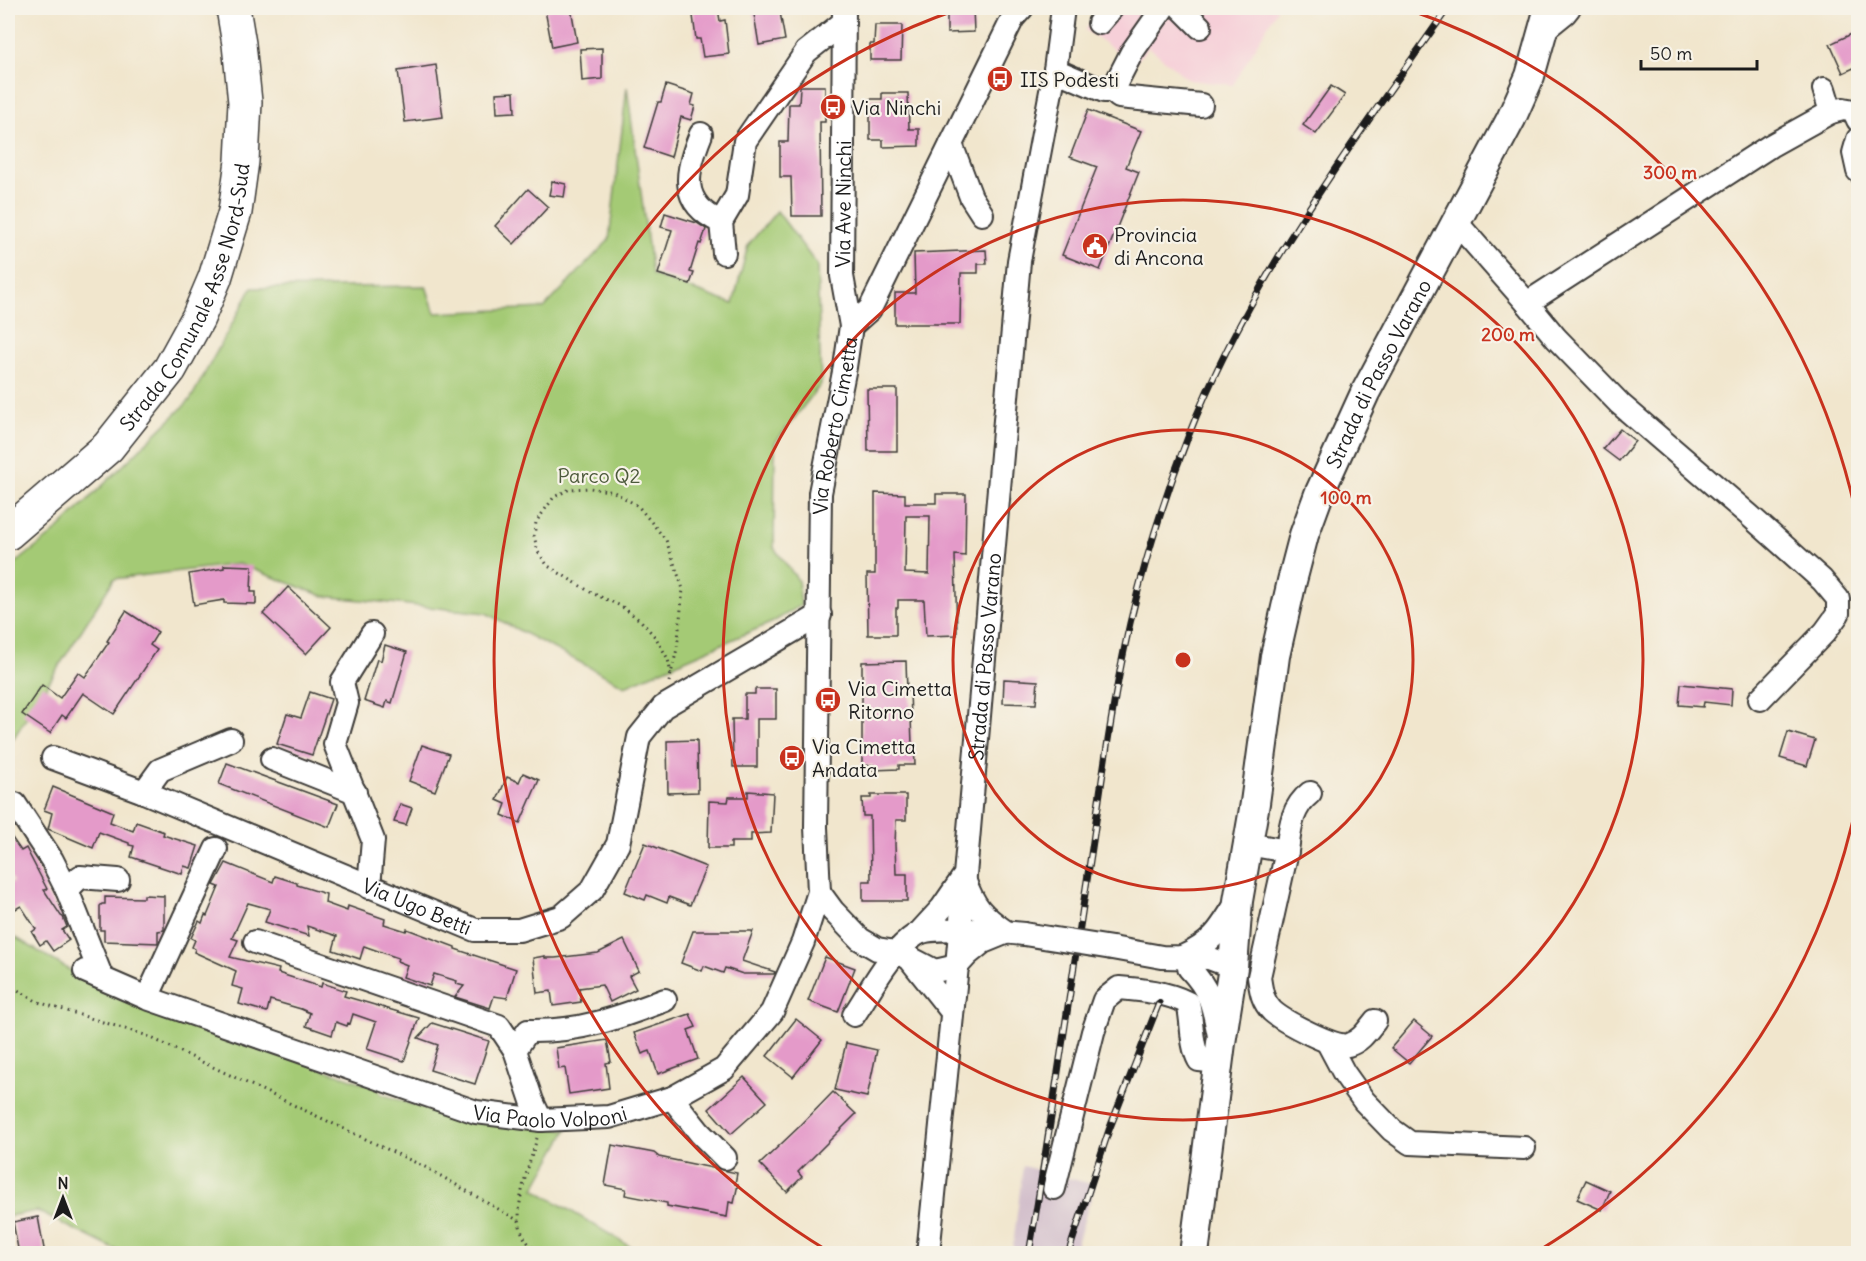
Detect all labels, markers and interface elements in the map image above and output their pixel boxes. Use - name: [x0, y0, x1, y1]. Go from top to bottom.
- scale bar: [1641, 33, 1756, 71]
- text: 50 m: [1650, 42, 1692, 65]
- bus stop icon: IIS Podesti: [985, 64, 1015, 94]
- place label: IIS Podesti: [1020, 67, 1119, 92]
- bus stop icon: Via Ninchi: [818, 92, 848, 122]
- place label: Via Ninchi: [852, 95, 941, 120]
- street label: Via Ave Ninchi: [830, 140, 856, 268]
- street label: Strada Comunale Asse Nord-Sud: [114, 161, 254, 435]
- text: 300 m: [1643, 161, 1697, 184]
- place label: Provincia di Ancona: [1114, 222, 1204, 270]
- public building icon: Provincia di Ancona: [1080, 231, 1110, 261]
- street label: Strada di Passo Varano: [1320, 275, 1436, 472]
- text: 200 m: [1481, 323, 1535, 346]
- street label: Via Roberto Cimetta: [807, 335, 862, 515]
- park label: Parco Q2: [558, 463, 641, 488]
- text: 100 m: [1321, 486, 1372, 509]
- street label: Strada di Passo Varano: [963, 552, 1006, 762]
- centre of rings: [1173, 650, 1193, 670]
- place label: Via Cimetta Ritorno: [848, 676, 952, 724]
- bus stop icon: Via Cimetta Ritorno: [813, 685, 843, 715]
- place label: Via Cimetta Andata: [812, 734, 916, 782]
- bus stop icon: Via Cimetta Andata: [777, 743, 807, 773]
- street label: Via Ugo Betti: [359, 872, 475, 940]
- street label: Via Paolo Volponi: [472, 1099, 629, 1133]
- north arrow: [33, 1168, 93, 1228]
- text: N: [57, 1173, 69, 1193]

